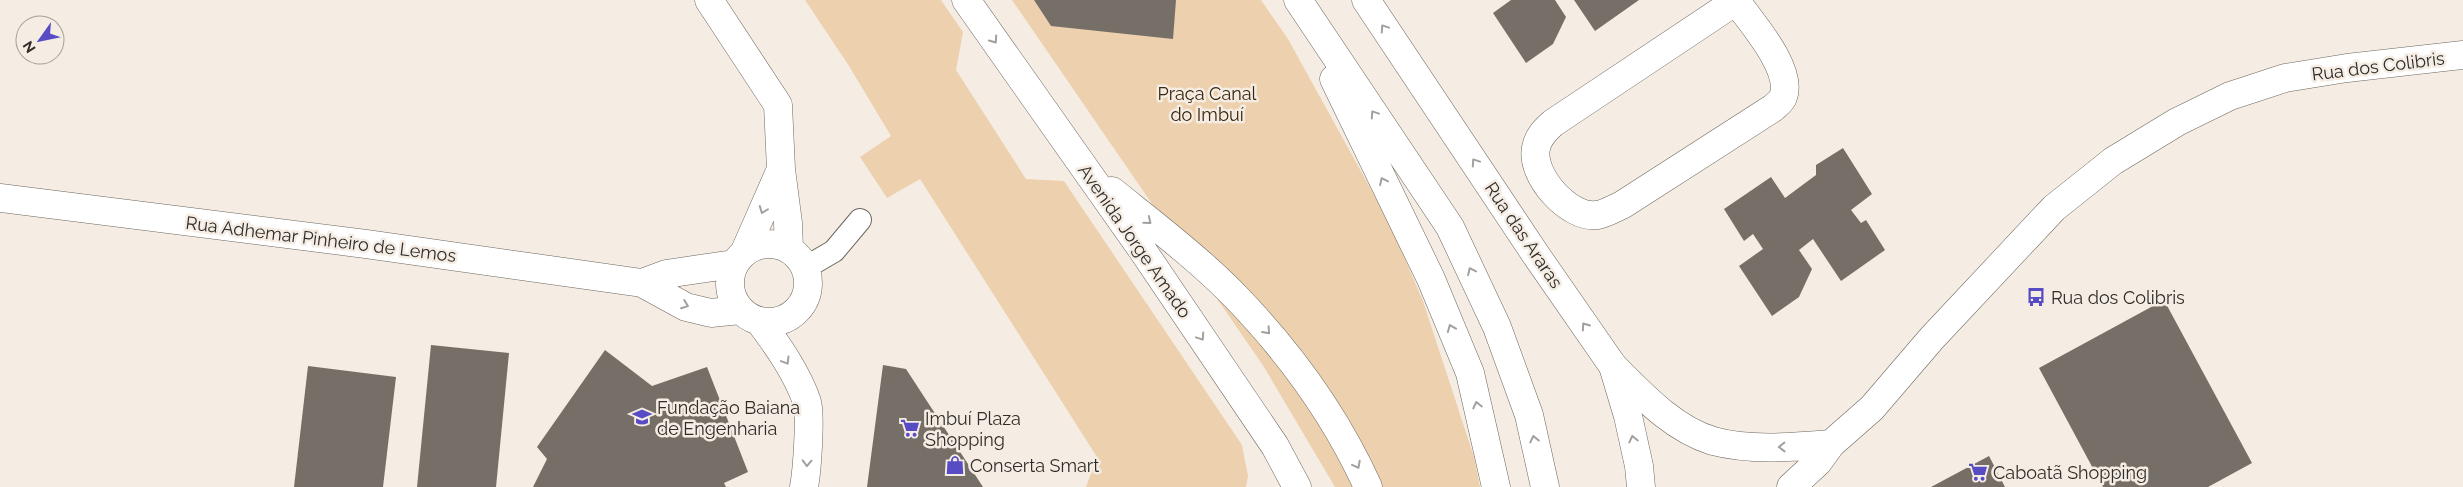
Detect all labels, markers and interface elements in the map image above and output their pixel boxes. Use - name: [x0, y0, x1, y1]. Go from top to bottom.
- north arrow: [15, 15, 65, 65]
- one-way arrow: [1381, 24, 1391, 33]
- one-way arrow: [988, 34, 997, 44]
- text: N: [19, 38, 39, 56]
- street label: Rua dos Colibris: [2310, 47, 2446, 85]
- park label: Praça Canal do Imbuí: [1158, 83, 1257, 125]
- one-way arrow: [1371, 110, 1380, 119]
- one-way arrow: [1472, 159, 1481, 168]
- street label: Avenida Jorge Amado: [1074, 160, 1196, 322]
- one-way arrow: [1379, 177, 1389, 186]
- street label: Rua das Araras: [1481, 178, 1567, 292]
- one-way arrow: [759, 205, 770, 214]
- street label: Rua Adhemar Pinheiro de Lemos: [185, 212, 458, 266]
- one-way arrow: [1142, 215, 1151, 223]
- one-way arrow: [1467, 268, 1477, 277]
- bus stop icon: Rua dos Colibris: [2025, 286, 2047, 308]
- place label: Rua dos Colibris: [2051, 287, 2185, 308]
- one-way arrow: [680, 299, 689, 310]
- one-way arrow: [1582, 323, 1591, 332]
- one-way arrow: [1447, 324, 1458, 333]
- one-way arrow: [1261, 326, 1270, 335]
- one-way arrow: [1195, 331, 1204, 341]
- one-way arrow: [780, 355, 790, 364]
- place label: Fundação Baiana de Engenharia: [657, 397, 800, 439]
- one-way arrow: [1472, 401, 1483, 410]
- school or university icon: Fundação Baiana de Engenharia: [631, 406, 653, 428]
- place label: Imbuí Plaza Shopping: [925, 408, 1021, 450]
- supermarket icon: Imbuí Plaza Shopping: [899, 417, 921, 439]
- one-way arrow: [1530, 435, 1540, 444]
- one-way arrow: [1628, 435, 1639, 443]
- one-way arrow: [1778, 442, 1786, 452]
- shop icon: Conserta Smart: [944, 454, 966, 476]
- place label: Conserta Smart: [970, 455, 1099, 476]
- one-way arrow: [802, 460, 812, 467]
- one-way arrow: [1351, 460, 1361, 469]
- supermarket icon: Caboatã Shopping: [1967, 461, 1989, 483]
- place label: Caboatã Shopping: [1993, 462, 2147, 483]

